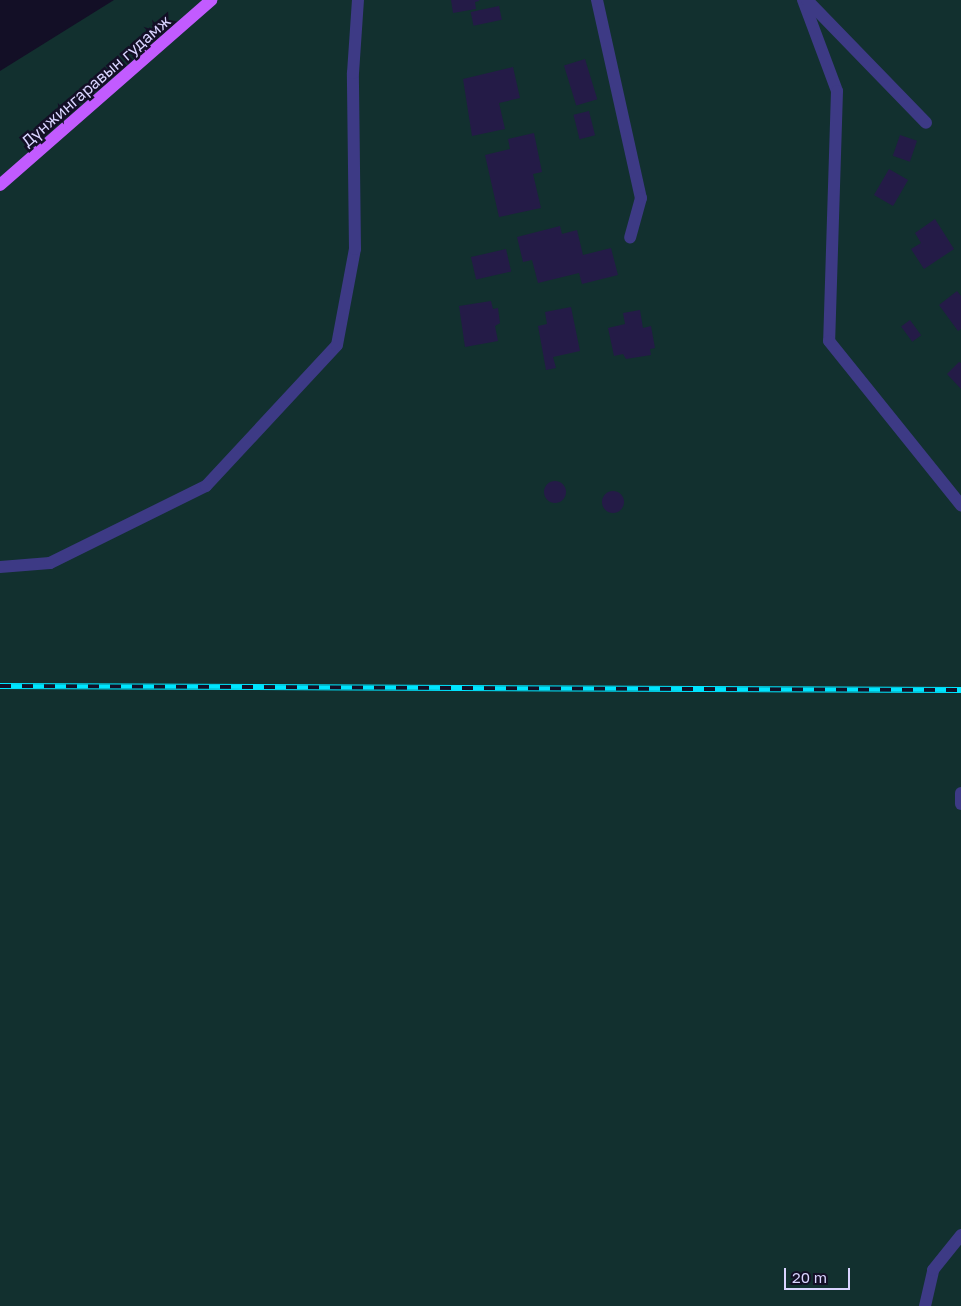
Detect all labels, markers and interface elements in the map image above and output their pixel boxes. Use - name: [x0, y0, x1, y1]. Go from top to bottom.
- street label: Дүнжингаравын гудамж: [18, 11, 174, 151]
- scale bar: [786, 1258, 852, 1290]
- text: 20 m: [792, 1268, 827, 1286]

